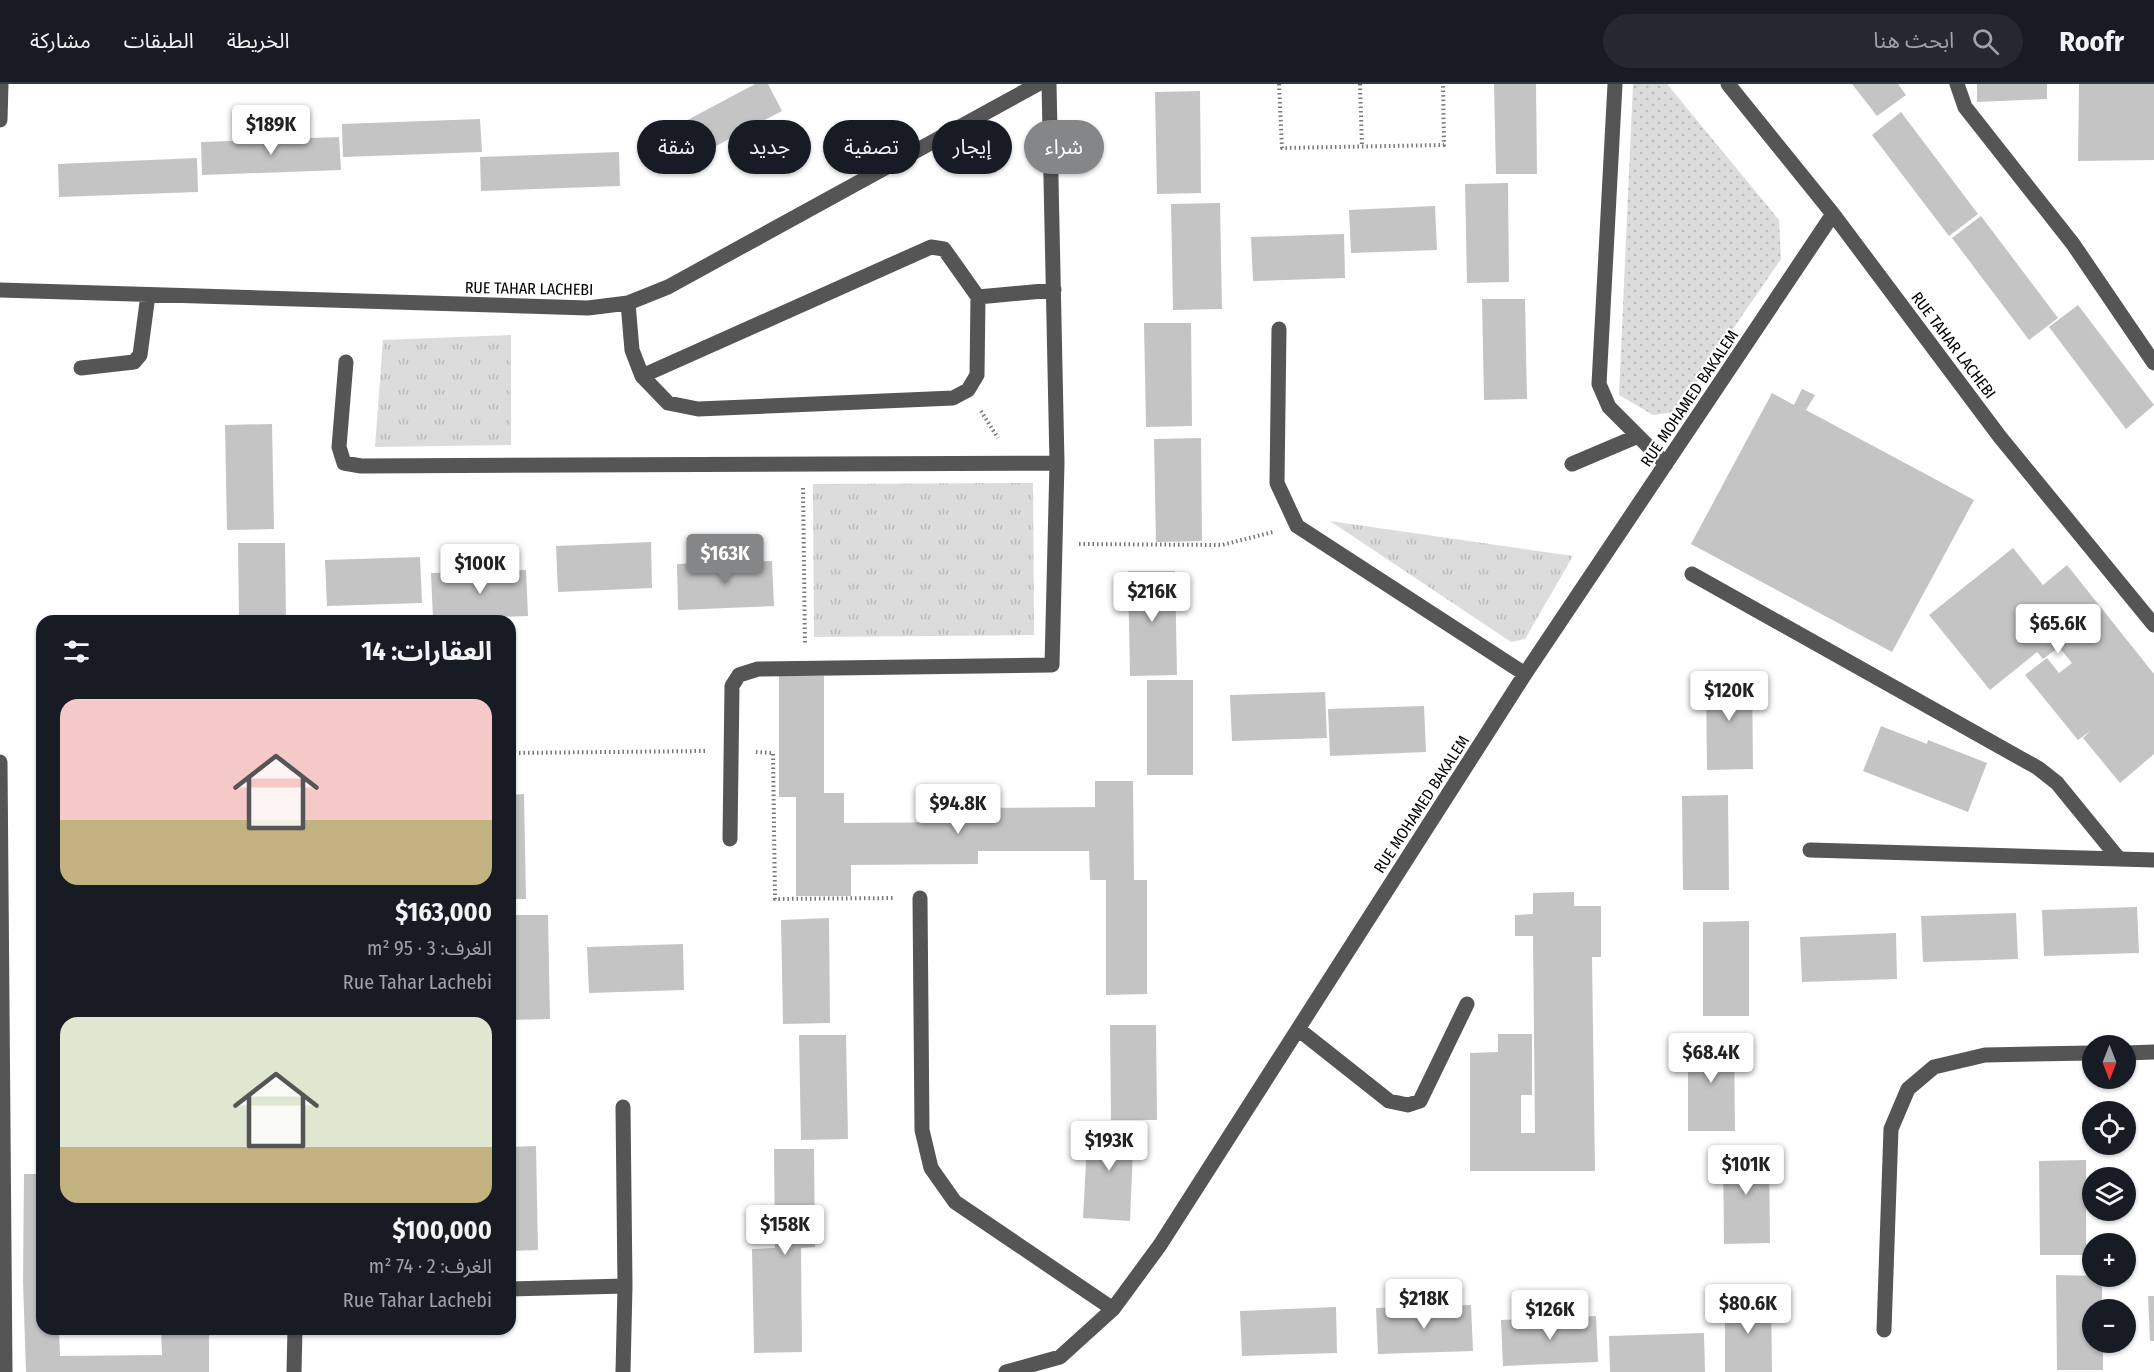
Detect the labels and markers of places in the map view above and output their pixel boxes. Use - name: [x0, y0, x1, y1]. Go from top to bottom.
- pin: $189K: [229, 105, 313, 156]
- pin: $163K: [683, 534, 767, 585]
- pin: $100K: [438, 544, 522, 595]
- pin: $216K: [1110, 572, 1194, 623]
- pin: $65.6K: [2009, 604, 2107, 655]
- pin: $120K: [1687, 671, 1771, 722]
- pin: $94.8K: [909, 784, 1007, 835]
- pin: $68.4K: [1662, 1033, 1760, 1084]
- pin: $193K: [1067, 1121, 1151, 1172]
- pin: $101K: [1704, 1145, 1788, 1196]
- pin: $158K: [743, 1205, 827, 1256]
- pin: $218K: [1382, 1279, 1466, 1330]
- pin: $80.6K: [1699, 1284, 1797, 1335]
- pin: $126K: [1508, 1290, 1592, 1341]

